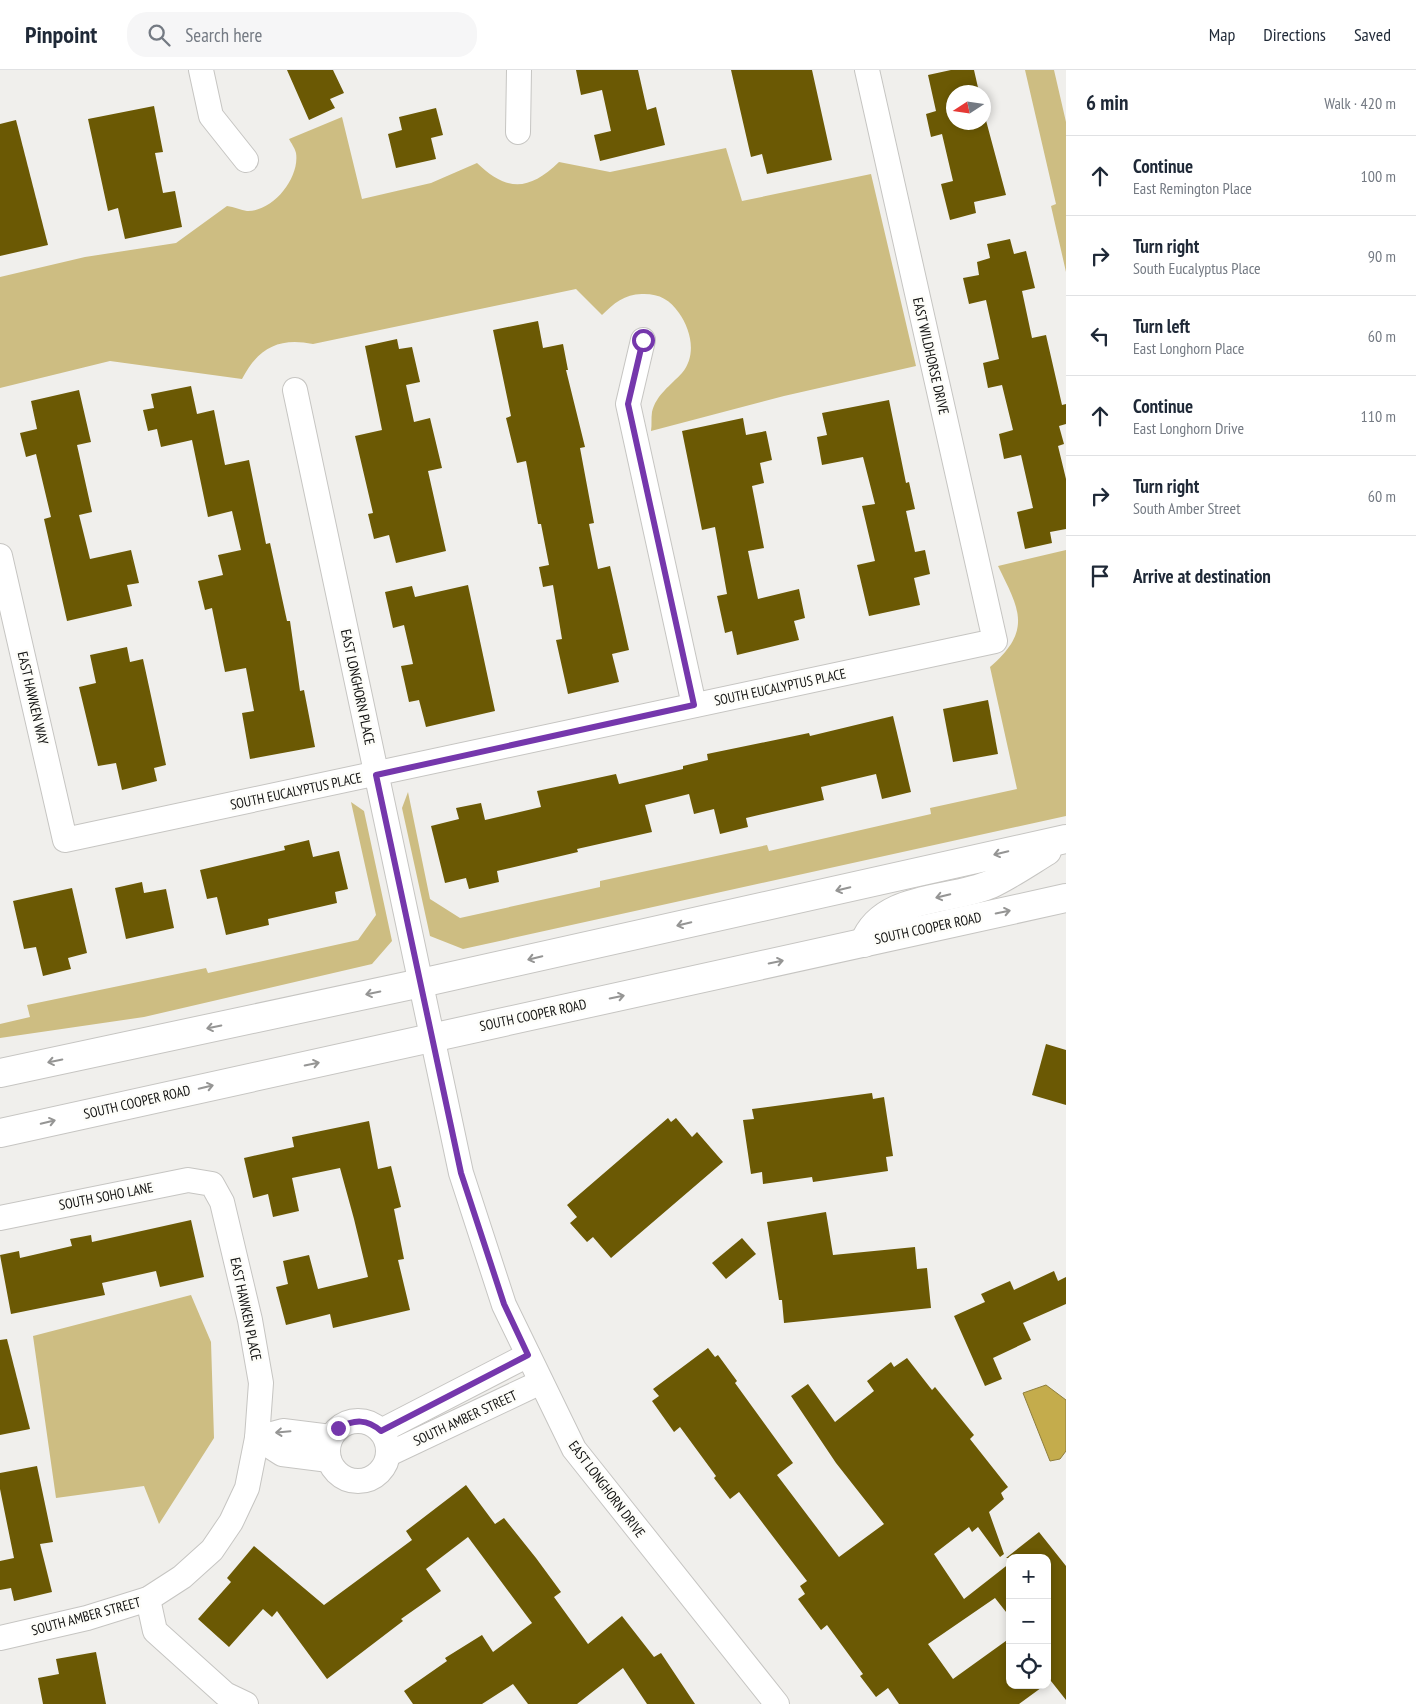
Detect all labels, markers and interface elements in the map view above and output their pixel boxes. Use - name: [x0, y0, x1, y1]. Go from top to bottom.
- search box: [127, 12, 477, 57]
- text: Pinpoint: [25, 19, 97, 50]
- icon: search: [145, 21, 173, 49]
- text: Search here: [185, 23, 262, 47]
- text: Map: [1209, 23, 1235, 46]
- text: Directions: [1263, 23, 1326, 46]
- text: Saved: [1354, 23, 1391, 46]
- north arrow: [946, 85, 991, 130]
- text: 6 min: [1086, 89, 1128, 116]
- text: Walk · 420 m: [1324, 93, 1396, 113]
- text: Continue: [1133, 154, 1193, 178]
- icon: ahead: [1086, 162, 1114, 190]
- text: 100 m: [1361, 166, 1396, 186]
- text: East Remington Place: [1133, 178, 1252, 198]
- text: Turn right: [1133, 234, 1199, 258]
- icon: right: [1086, 242, 1114, 270]
- text: 90 m: [1368, 246, 1396, 266]
- text: South Eucalyptus Place: [1133, 258, 1261, 278]
- street label: EAST WILDHORSE DRIVE: [909, 296, 953, 416]
- text: Turn left: [1133, 314, 1190, 338]
- icon: left: [1086, 322, 1114, 350]
- text: 60 m: [1368, 326, 1396, 346]
- route start: [632, 329, 655, 352]
- text: East Longhorn Place: [1133, 338, 1244, 358]
- text: Continue: [1133, 394, 1193, 418]
- icon: ahead: [1086, 402, 1114, 430]
- text: 110 m: [1361, 406, 1396, 426]
- text: East Longhorn Drive: [1133, 418, 1244, 438]
- text: Turn right: [1133, 474, 1199, 498]
- icon: right: [1086, 482, 1114, 510]
- text: 60 m: [1368, 486, 1396, 506]
- text: South Amber Street: [1133, 498, 1241, 518]
- icon: arrive: [1086, 562, 1114, 590]
- text: Arrive at destination: [1133, 564, 1271, 588]
- street label: EAST LONGHORN PLACE: [337, 627, 379, 747]
- street label: EAST HAWKEN WAY: [14, 650, 53, 747]
- street label: SOUTH EUCALYPTUS PLACE: [712, 664, 848, 710]
- street label: SOUTH EUCALYPTUS PLACE: [228, 768, 364, 814]
- one-way arrow: [994, 849, 1010, 858]
- one-way arrow: [835, 884, 851, 894]
- one-way arrow: [935, 892, 951, 902]
- one-way arrow: [994, 907, 1010, 916]
- street label: SOUTH COOPER ROAD: [873, 908, 983, 948]
- one-way arrow: [677, 920, 693, 929]
- one-way arrow: [527, 954, 543, 963]
- one-way arrow: [767, 957, 783, 966]
- one-way arrow: [366, 989, 382, 999]
- one-way arrow: [608, 992, 624, 1001]
- street label: SOUTH COOPER ROAD: [478, 995, 588, 1035]
- one-way arrow: [207, 1023, 223, 1032]
- one-way arrow: [48, 1057, 64, 1066]
- one-way arrow: [303, 1058, 319, 1068]
- street label: SOUTH COOPER ROAD: [82, 1081, 192, 1123]
- one-way arrow: [198, 1082, 214, 1091]
- one-way arrow: [39, 1117, 55, 1126]
- street label: SOUTH SOHO LANE: [57, 1178, 155, 1214]
- street label: EAST HAWKEN PLACE: [226, 1256, 266, 1362]
- street label: SOUTH AMBER STREET: [410, 1386, 520, 1450]
- route end: [327, 1417, 350, 1440]
- one-way arrow: [276, 1428, 292, 1437]
- street label: EAST LONGHORN DRIVE: [565, 1437, 649, 1541]
- map controls: [1006, 1554, 1051, 1689]
- button: +: [1006, 1554, 1051, 1599]
- street label: SOUTH AMBER STREET: [29, 1593, 143, 1639]
- button: −: [1006, 1599, 1051, 1644]
- button: locate: [1006, 1644, 1051, 1689]

